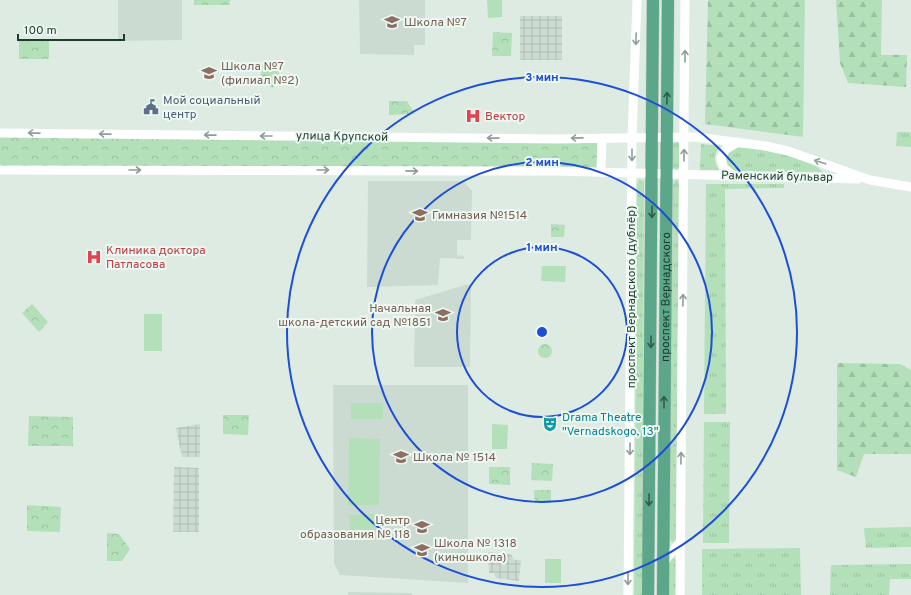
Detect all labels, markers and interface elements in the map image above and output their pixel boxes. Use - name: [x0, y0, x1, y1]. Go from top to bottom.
- school or university icon: Школа №7: [383, 13, 401, 31]
- place label: Школа №7: [404, 15, 467, 31]
- scale bar: [18, 16, 124, 42]
- text: 100 m: [24, 23, 57, 39]
- one-way arrow: [632, 32, 639, 45]
- one-way arrow: [681, 50, 689, 63]
- place label: Школа №7 (филиал №2): [221, 59, 299, 89]
- school or university icon: Школа №7 (филиал №2): [200, 64, 218, 82]
- text: 3 мин: [525, 70, 559, 86]
- one-way arrow: [663, 92, 671, 105]
- place label: Мой социальный центр: [163, 93, 260, 123]
- public building icon: Мой социальный центр: [142, 98, 160, 116]
- hospital icon: Вектор: [464, 107, 482, 125]
- place label: Вектор: [485, 109, 526, 125]
- street label: улица Крупской: [296, 128, 388, 146]
- one-way arrow: [28, 129, 41, 137]
- one-way arrow: [99, 130, 112, 138]
- one-way arrow: [204, 131, 217, 139]
- one-way arrow: [260, 132, 273, 140]
- one-way arrow: [487, 134, 500, 142]
- one-way arrow: [571, 134, 584, 142]
- one-way arrow: [628, 148, 636, 161]
- one-way arrow: [680, 149, 688, 162]
- text: 2 мин: [525, 155, 559, 171]
- one-way arrow: [814, 158, 826, 166]
- one-way arrow: [128, 166, 141, 174]
- one-way arrow: [316, 166, 329, 174]
- one-way arrow: [405, 167, 418, 175]
- street label: Раменский бульвар: [721, 168, 833, 186]
- one-way arrow: [648, 205, 656, 218]
- school or university icon: Гимназия №1514: [411, 206, 429, 224]
- street label: проспект Вернадского (дублёр): [624, 206, 640, 388]
- place label: Гимназия №1514: [432, 208, 527, 224]
- street label: проспект Вернадского: [658, 232, 675, 362]
- text: 1 мин: [526, 240, 558, 256]
- place label: Клиника доктора Патласова: [106, 243, 206, 273]
- hospital icon: Клиника доктора Патласова: [85, 248, 103, 266]
- one-way arrow: [679, 294, 687, 307]
- place label: Начальная школа-детский сад №1851: [278, 301, 431, 331]
- school or university icon: Начальная школа-детский сад №1851: [434, 306, 452, 324]
- centre of rings: [535, 325, 549, 339]
- one-way arrow: [647, 335, 654, 348]
- one-way arrow: [660, 396, 668, 409]
- place label: Drama Theatre "Vernadskogo, 13": [562, 410, 659, 440]
- theatre icon: Drama Theatre "Vernadskogo, 13": [541, 415, 559, 433]
- one-way arrow: [626, 442, 633, 455]
- school or university icon: Школа № 1514: [392, 448, 410, 466]
- place label: Школа № 1514: [413, 450, 496, 466]
- one-way arrow: [677, 452, 685, 465]
- one-way arrow: [645, 493, 653, 506]
- place label: Центр образования № 118: [300, 513, 410, 543]
- school or university icon: Центр образования № 118: [413, 518, 431, 536]
- place label: Школа № 1318 (киношкола): [434, 536, 517, 566]
- school or university icon: Школа № 1318 (киношкола): [413, 541, 431, 559]
- one-way arrow: [624, 572, 632, 585]

